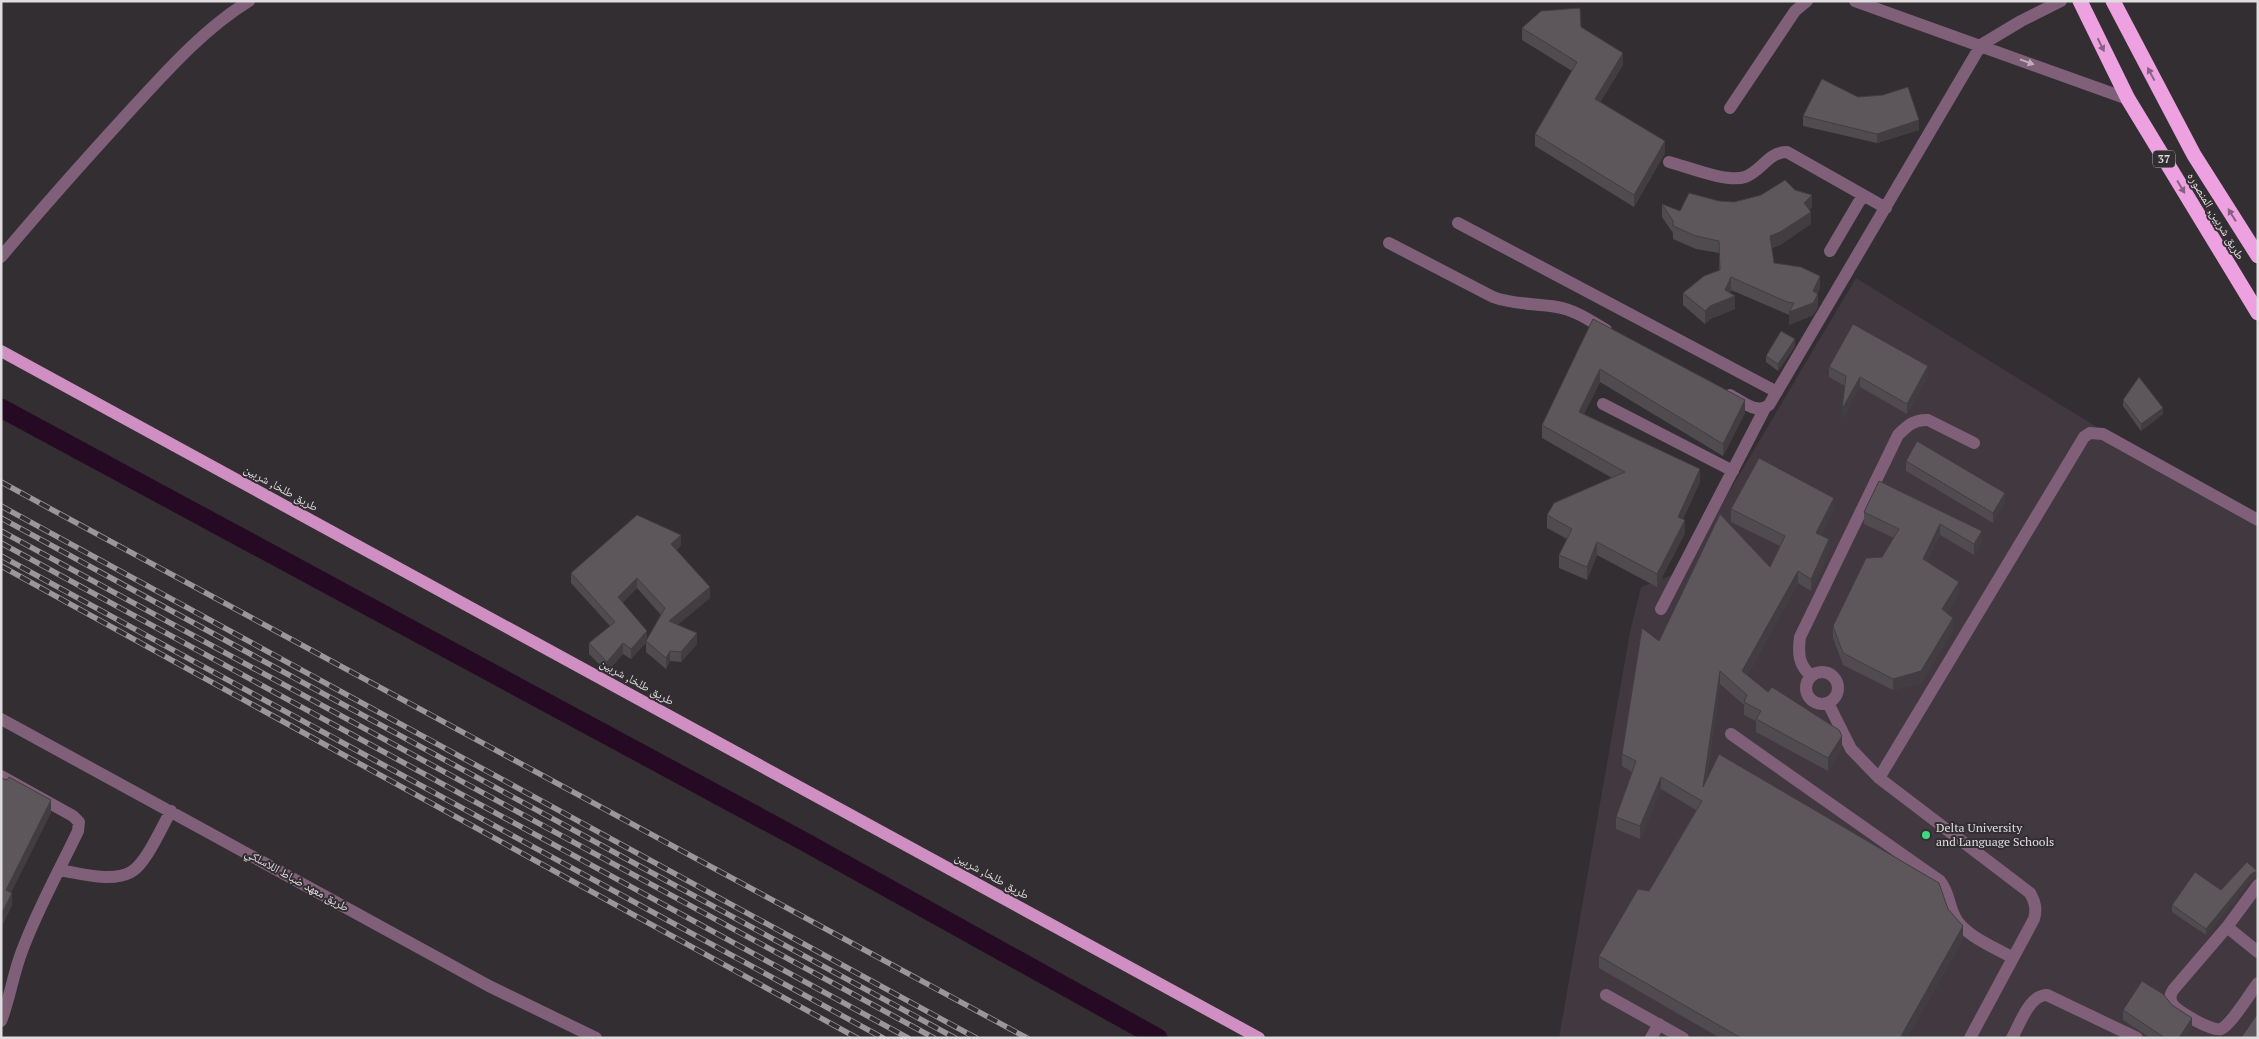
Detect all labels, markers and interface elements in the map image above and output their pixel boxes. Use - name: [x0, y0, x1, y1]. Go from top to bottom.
- one-way arrow: [2097, 38, 2105, 52]
- one-way arrow: [2020, 58, 2035, 66]
- one-way arrow: [2147, 67, 2155, 81]
- road number: 37: [2153, 150, 2175, 168]
- street label: طريق شربين, المنصوره: [2184, 169, 2248, 262]
- one-way arrow: [2176, 180, 2185, 193]
- one-way arrow: [2227, 208, 2236, 221]
- street label: طريق طلخا, شربين: [241, 461, 321, 515]
- street label: طريق طلخا, شربين: [597, 655, 677, 709]
- place label: Delta University and Language Schools: [1936, 820, 2054, 849]
- marker: Delta University and Language Schools: [1920, 829, 1932, 841]
- street label: طريق معهد ضباط اللاسلكي: [241, 845, 352, 917]
- street label: طريق طلخا, شربين: [952, 849, 1032, 903]

